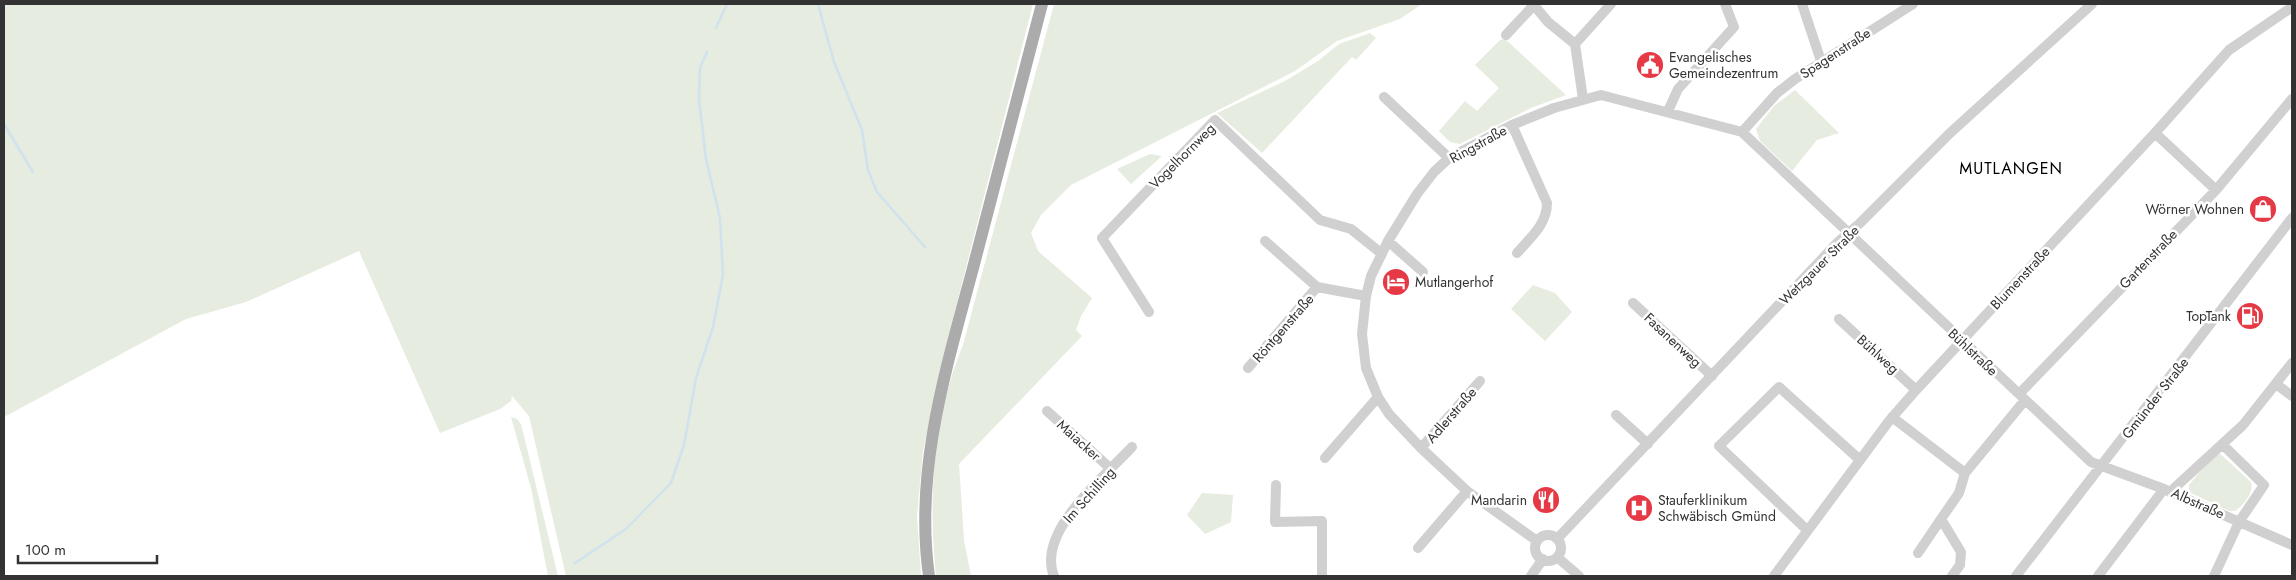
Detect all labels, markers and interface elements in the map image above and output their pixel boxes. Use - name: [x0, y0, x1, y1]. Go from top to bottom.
- street label: Spagenstraße: [1796, 23, 1874, 83]
- place label: Evangelisches Gemeindezentrum: [1669, 47, 1778, 83]
- public building icon: Evangelisches Gemeindezentrum: [1635, 50, 1665, 80]
- street label: Vogelhornweg: [1145, 119, 1219, 193]
- street label: Ringstraße: [1446, 120, 1510, 168]
- district label: MUTLANGEN: [1959, 157, 2063, 180]
- shop icon: Wörner Wohnen: [2248, 194, 2278, 224]
- place label: Wörner Wohnen: [2146, 199, 2244, 219]
- street label: Wetzgauer Straße: [1775, 221, 1863, 309]
- street label: Gartenstraße: [2114, 225, 2182, 293]
- street label: Blumenstraße: [1986, 242, 2054, 314]
- hotel icon: Mutlangerhof: [1381, 267, 1411, 297]
- place label: Mutlangerhof: [1415, 272, 1494, 292]
- street label: Röntgenstraße: [1248, 290, 1318, 366]
- fuel station icon: TopTank: [2235, 301, 2265, 331]
- place label: TopTank: [2186, 306, 2232, 326]
- street label: Fasanenweg: [1640, 308, 1706, 372]
- street label: Bühlstraße: [1944, 324, 2002, 380]
- street label: Bühlweg: [1853, 330, 1903, 378]
- street label: Gmünder Straße: [2117, 353, 2193, 443]
- street label: Adlerstraße: [1421, 383, 1481, 447]
- street label: Maiacker: [1053, 415, 1106, 465]
- street label: Im Schilling: [1058, 463, 1120, 527]
- street label: Albstraße: [2168, 482, 2228, 524]
- restaurant icon: Mandarin: [1531, 485, 1561, 515]
- place label: Mandarin: [1471, 490, 1527, 510]
- place label: Stauferklinikum Schwäbisch Gmünd: [1658, 490, 1776, 526]
- hospital icon: Stauferklinikum Schwäbisch Gmünd: [1624, 493, 1654, 523]
- scale bar: [18, 532, 156, 564]
- text: 100 m: [25, 539, 66, 561]

